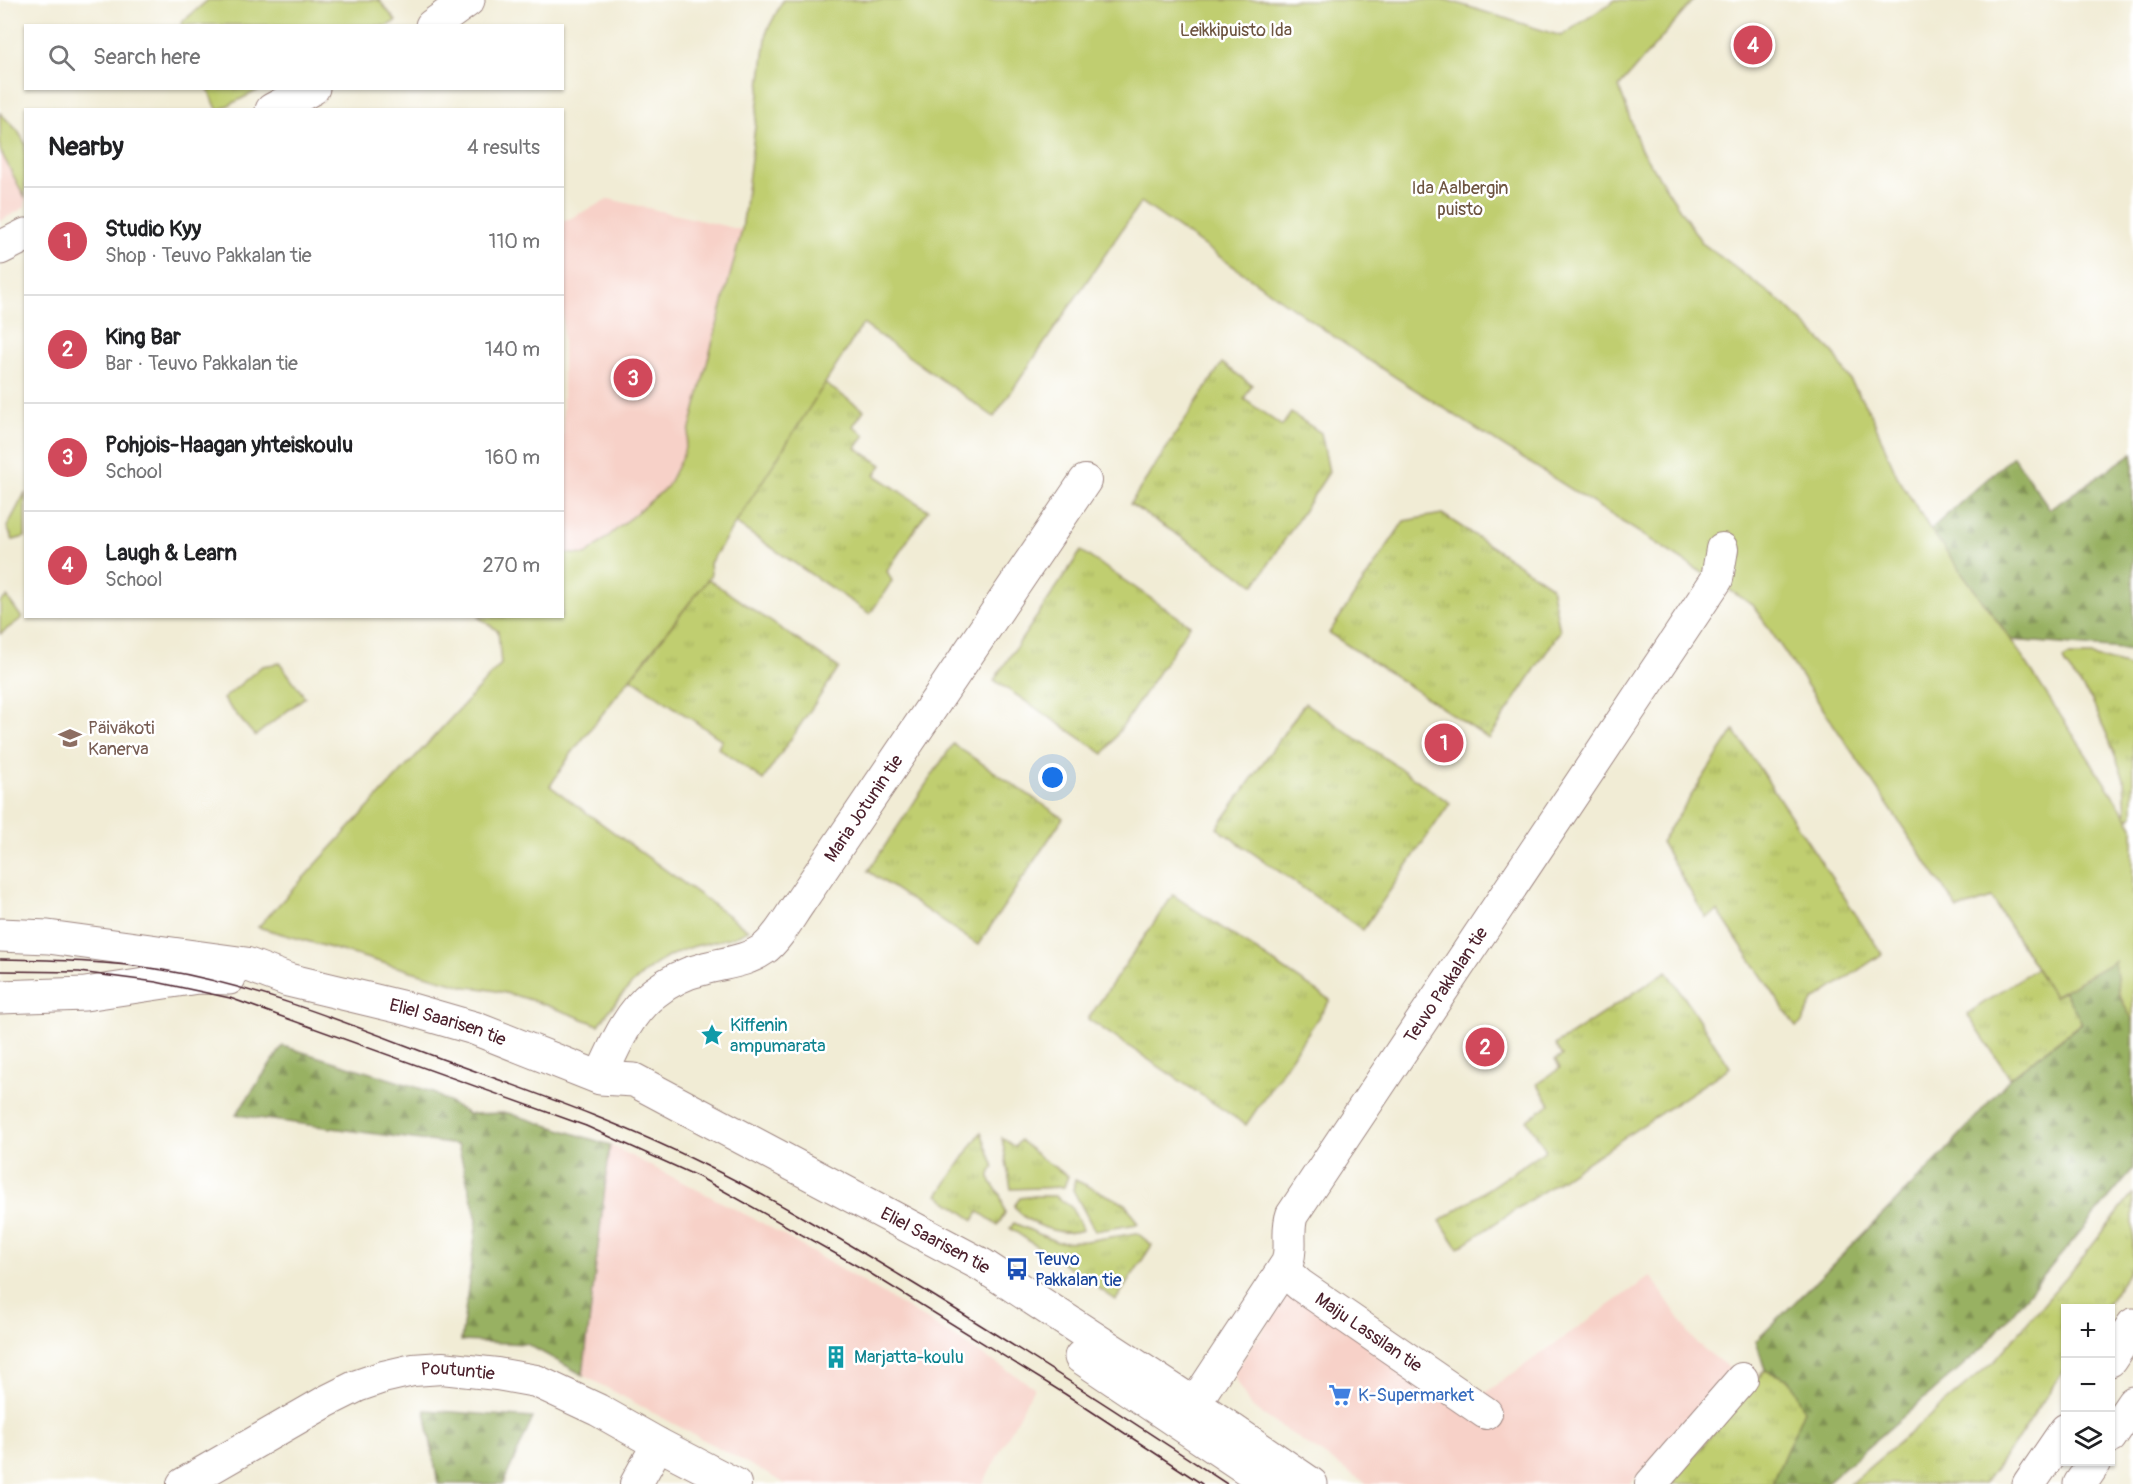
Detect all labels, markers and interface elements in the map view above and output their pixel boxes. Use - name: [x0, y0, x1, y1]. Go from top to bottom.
- park label: Leikkipuisto Ida: [1180, 19, 1292, 42]
- pin: 4: [1734, 22, 1772, 68]
- search box: [24, 24, 564, 90]
- icon: search: [45, 41, 78, 74]
- text: Search here: [93, 43, 200, 71]
- text: Nearby: [48, 131, 124, 163]
- text: 4 results: [467, 135, 540, 160]
- park label: Ida Aalbergin puisto: [1412, 177, 1508, 221]
- text: Studio Kyy: [105, 215, 201, 243]
- text: 1: [64, 229, 71, 254]
- text: 110 m: [489, 229, 540, 254]
- text: Shop · Teuvo Pakkalan tie: [105, 243, 312, 268]
- text: King Bar: [105, 323, 181, 351]
- text: 2: [62, 337, 73, 362]
- text: 140 m: [485, 337, 540, 362]
- text: Bar · Teuvo Pakkalan tie: [105, 351, 298, 376]
- pin: 3: [614, 356, 652, 400]
- text: Pohjois-Haagan yhteiskoulu: [105, 431, 353, 459]
- text: 3: [62, 445, 73, 470]
- text: 160 m: [485, 445, 540, 470]
- text: School: [105, 459, 162, 484]
- text: Laugh & Learn: [105, 539, 237, 567]
- text: 4: [62, 553, 73, 578]
- text: 270 m: [482, 553, 540, 578]
- text: School: [105, 567, 162, 592]
- place label: Päiväkoti Kanerva: [88, 717, 155, 761]
- pin: 1: [1424, 720, 1464, 766]
- school or university icon: Päiväkoti Kanerva: [57, 725, 83, 751]
- street label: Maria Jotunin tie: [819, 750, 908, 866]
- your location: [1038, 763, 1067, 792]
- street label: Teuvo Pakkalan tie: [1399, 922, 1493, 1048]
- street label: Eliel Saarisen tie: [387, 993, 509, 1051]
- place label: Kiffenin ampumarata: [730, 1014, 826, 1058]
- place icon: Kiffenin ampumarata: [699, 1022, 725, 1048]
- pin: 2: [1466, 1024, 1504, 1070]
- street label: Eliel Saarisen tie: [877, 1202, 995, 1279]
- place label: Teuvo Pakkalan tie: [1035, 1248, 1122, 1292]
- bus stop icon: Teuvo Pakkalan tie: [1004, 1256, 1030, 1282]
- street label: Maiju Lassilan tie: [1311, 1287, 1427, 1377]
- map controls: [2061, 1304, 2115, 1466]
- button: +: [2061, 1304, 2115, 1358]
- building icon: Marjatta-koulu: [823, 1344, 849, 1370]
- place label: Marjatta-koulu: [854, 1346, 964, 1369]
- street label: Poutuntie: [420, 1356, 496, 1385]
- button: −: [2061, 1358, 2115, 1412]
- supermarket icon: K-Supermarket: [1327, 1382, 1353, 1408]
- place label: K-Supermarket: [1358, 1384, 1475, 1407]
- button: layers: [2061, 1412, 2115, 1466]

